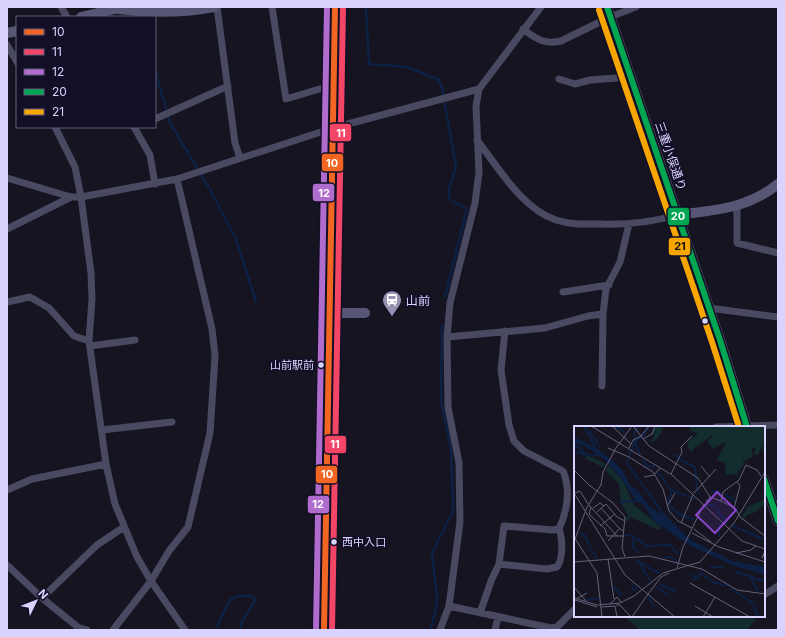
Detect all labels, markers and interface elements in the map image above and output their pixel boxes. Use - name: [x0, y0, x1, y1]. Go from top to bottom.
- legend: [16, 16, 156, 128]
- text: 10: [52, 24, 64, 39]
- text: 11: [52, 44, 62, 59]
- text: 12: [52, 64, 64, 79]
- text: 20: [52, 84, 67, 99]
- text: 21: [52, 104, 64, 119]
- street label: 三重小俣通り: [652, 120, 690, 192]
- line badge: 11: [329, 123, 352, 142]
- text: 11: [336, 126, 346, 140]
- line badge: 10: [321, 153, 344, 172]
- text: 10: [326, 156, 338, 170]
- line badge: 12: [312, 183, 335, 202]
- text: 12: [318, 186, 330, 200]
- line badge: 20: [667, 207, 690, 226]
- text: 20: [671, 209, 685, 223]
- line badge: 21: [668, 237, 691, 256]
- text: 21: [674, 239, 686, 253]
- station icon: 山前: [381, 289, 403, 317]
- place label: 山前: [406, 293, 430, 308]
- unlabelled marker: [700, 316, 710, 326]
- place label: 山前駅前: [270, 358, 314, 372]
- marker: 山前駅前: [316, 360, 326, 370]
- inset map: [574, 426, 765, 617]
- line badge: 11: [324, 435, 347, 454]
- text: 11: [330, 437, 340, 451]
- line badge: 10: [315, 465, 338, 484]
- text: 10: [321, 467, 333, 481]
- line badge: 12: [307, 495, 330, 514]
- text: 12: [312, 497, 324, 511]
- place label: 西中入口: [342, 535, 386, 549]
- marker: 西中入口: [329, 537, 339, 547]
- north arrow: [16, 581, 56, 621]
- text: N: [35, 586, 51, 602]

